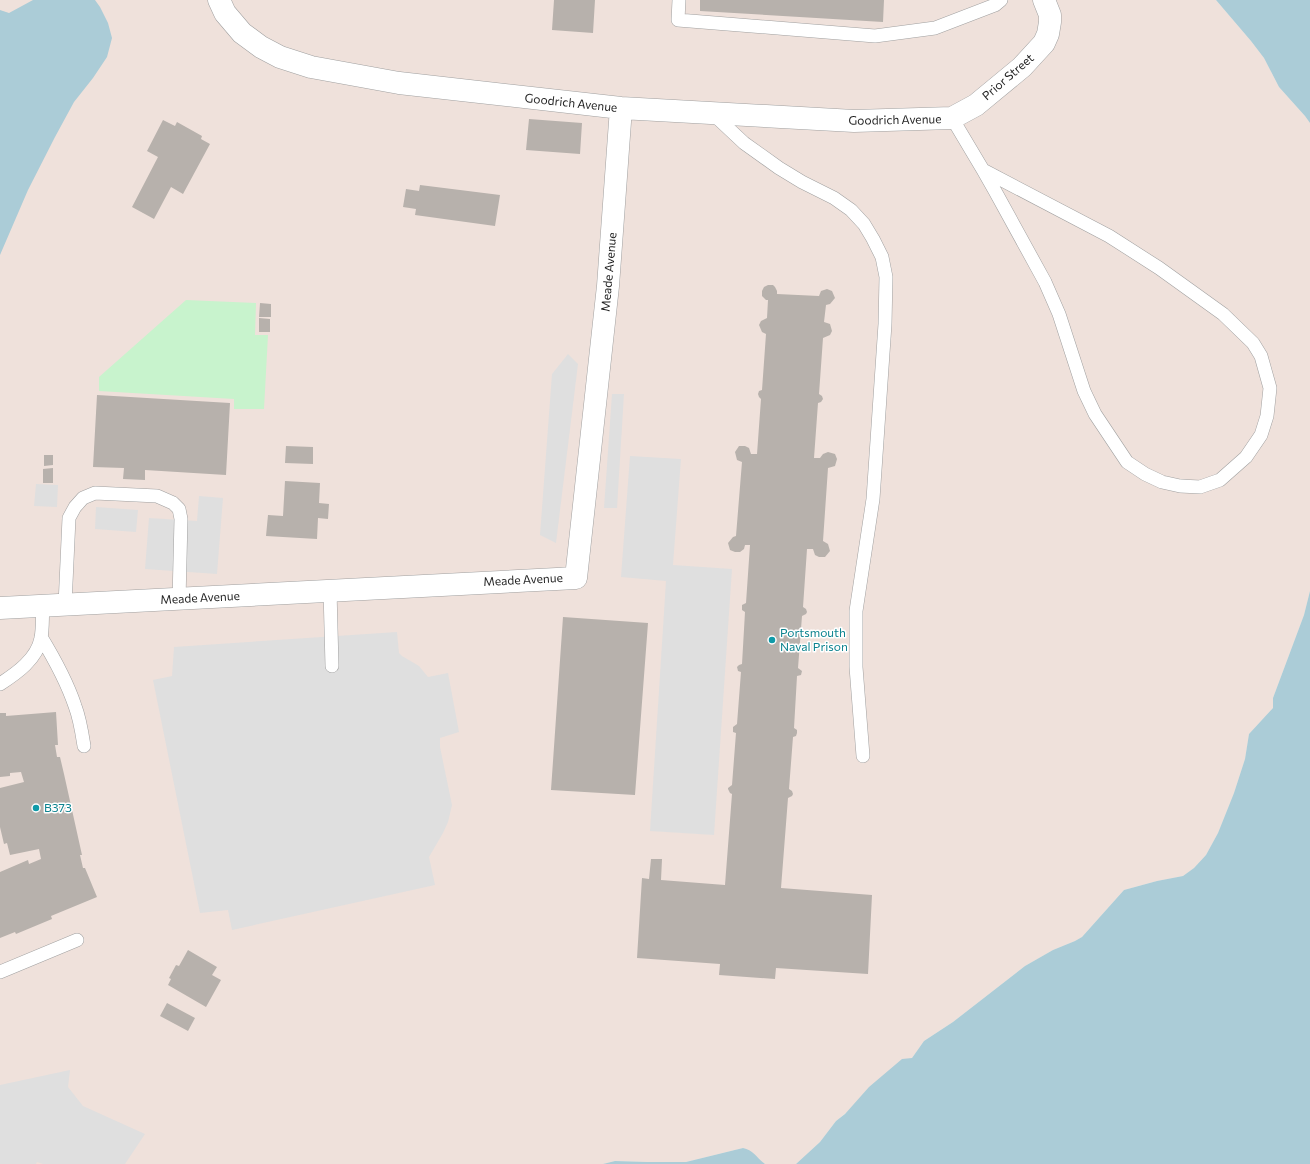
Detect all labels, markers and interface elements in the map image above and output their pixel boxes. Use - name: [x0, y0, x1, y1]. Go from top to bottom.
- street label: Prior Street: [979, 50, 1036, 102]
- street label: Goodrich Avenue: [524, 90, 618, 114]
- street label: Goodrich Avenue: [848, 111, 942, 127]
- street label: Meade Avenue: [598, 232, 618, 312]
- street label: Meade Avenue: [483, 570, 563, 588]
- street label: Meade Avenue: [160, 588, 240, 606]
- place label: Portsmouth Naval Prison: [780, 625, 848, 653]
- marker: Portsmouth Naval Prison: [767, 635, 777, 645]
- place label: B373: [44, 800, 72, 814]
- marker: B373: [31, 803, 41, 813]

